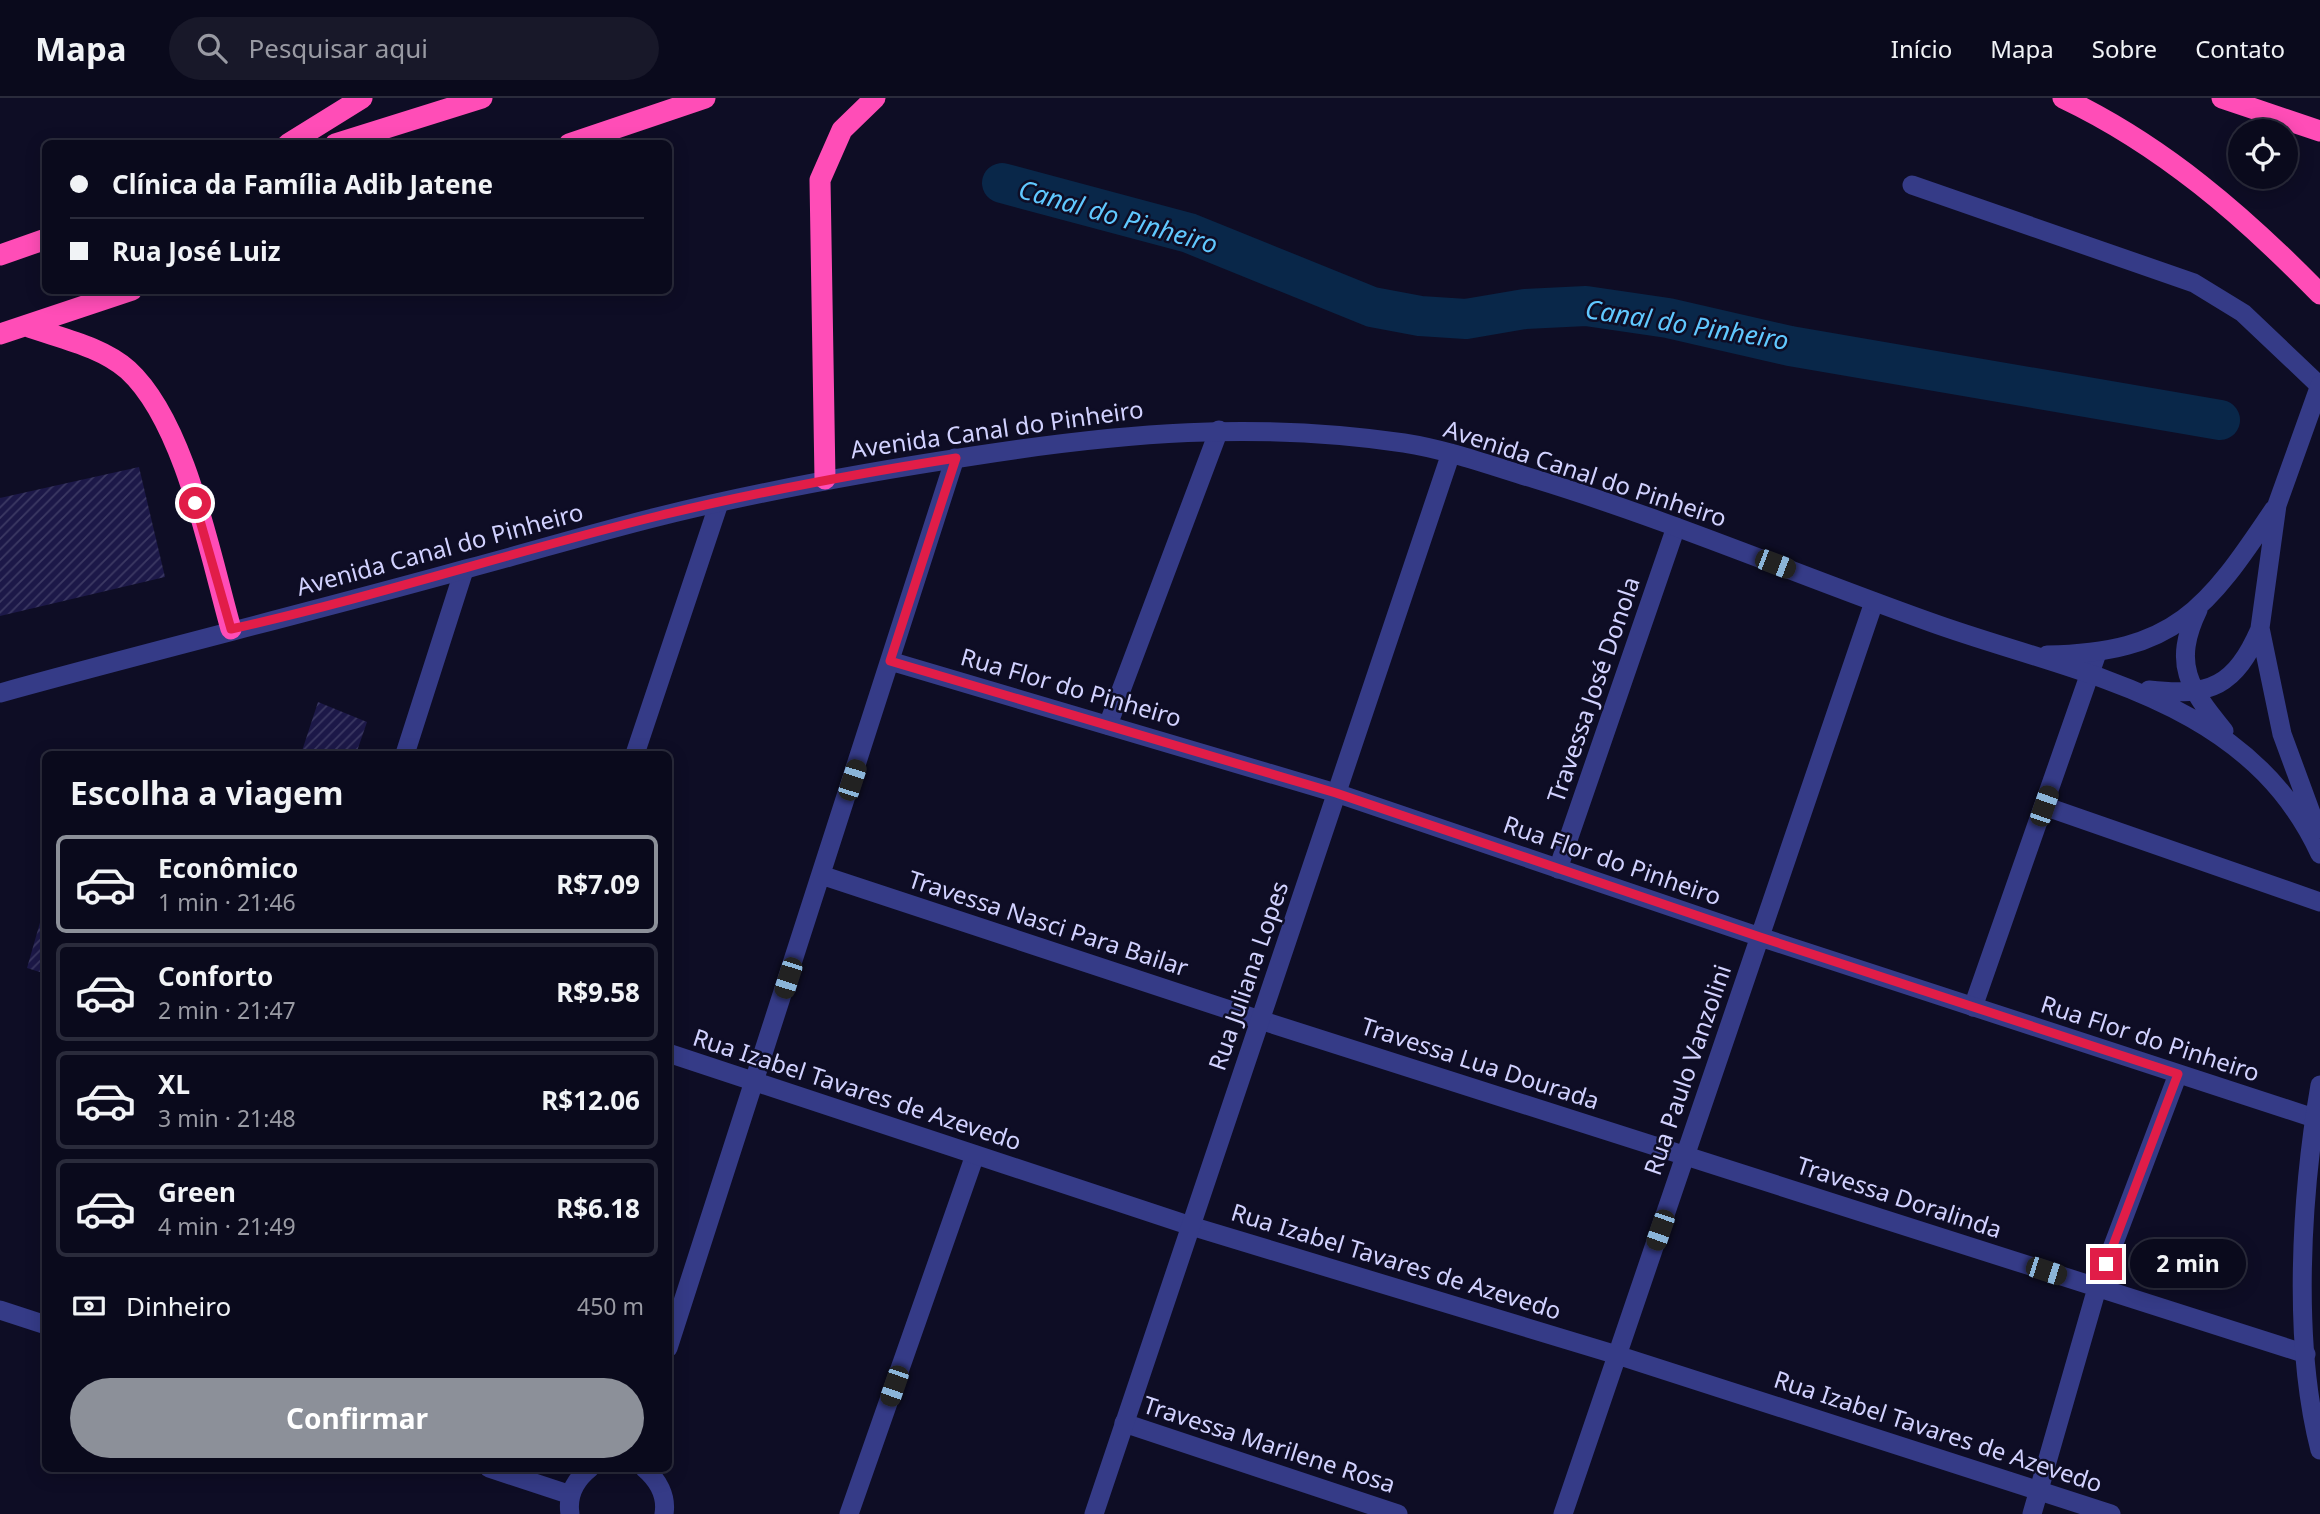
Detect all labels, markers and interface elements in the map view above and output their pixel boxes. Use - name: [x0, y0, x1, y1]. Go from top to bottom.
- search box: [169, 17, 659, 80]
- text: Mapa: [35, 26, 127, 71]
- icon: search: [193, 29, 231, 67]
- text: Pesquisar aqui: [249, 30, 428, 66]
- text: Início: [1891, 32, 1952, 65]
- text: Mapa: [1990, 32, 2054, 65]
- text: Sobre: [2092, 32, 2157, 65]
- text: Contato: [2195, 32, 2285, 65]
- map controls: [2228, 119, 2298, 189]
- button: locate: [2228, 119, 2298, 189]
- text: Clínica da Família Adib Jatene: [112, 166, 493, 202]
- water label: Canal do Pinheiro: [1015, 170, 1222, 262]
- text: Rua José Luiz: [112, 233, 281, 269]
- water label: Canal do Pinheiro: [1583, 290, 1791, 358]
- street label: Avenida Canal do Pinheiro: [848, 392, 1145, 465]
- street label: Avenida Canal do Pinheiro: [1440, 411, 1731, 534]
- route start: [179, 487, 211, 519]
- street label: Avenida Canal do Pinheiro: [293, 494, 587, 603]
- car: [1752, 547, 1799, 581]
- street label: Travessa José Donola: [1538, 572, 1647, 807]
- street label: Rua Flor do Pinheiro: [957, 639, 1186, 734]
- car: [836, 757, 869, 803]
- text: Escolha a viagem: [70, 771, 343, 814]
- car: [2028, 783, 2061, 829]
- street label: Rua Flor do Pinheiro: [1499, 807, 1726, 912]
- text: Econômico: [158, 850, 298, 886]
- icon: car: [74, 853, 137, 916]
- street label: Travessa Nasci Para Bailar: [904, 862, 1193, 983]
- text: R$7.09: [556, 866, 640, 902]
- street label: Rua Juliana Lopes: [1200, 876, 1295, 1075]
- text: 1 min · 21:46: [158, 886, 296, 918]
- car: [772, 955, 805, 1001]
- text: Conforto: [158, 958, 273, 994]
- street label: Rua Paulo Vanzolini: [1635, 960, 1738, 1179]
- icon: car: [74, 961, 137, 1024]
- text: R$9.58: [556, 974, 640, 1010]
- street label: Rua Flor do Pinheiro: [2037, 987, 2264, 1089]
- text: 2 min · 21:47: [158, 994, 296, 1026]
- street label: Travessa Lua Dourada: [1357, 1008, 1604, 1117]
- street label: Rua Izabel Tavares de Azevedo: [689, 1020, 1026, 1157]
- text: XL: [158, 1066, 190, 1102]
- icon: car: [74, 1069, 137, 1132]
- text: R$12.06: [541, 1082, 640, 1118]
- text: 3 min · 21:48: [158, 1102, 296, 1134]
- street label: Travessa Doralinda: [1793, 1148, 2006, 1245]
- text: Green: [158, 1174, 236, 1210]
- icon: car: [74, 1177, 137, 1240]
- text: R$6.18: [556, 1190, 640, 1226]
- street label: Rua Izabel Tavares de Azevedo: [1227, 1195, 1566, 1327]
- car: [1644, 1207, 1677, 1253]
- text: 4 min · 21:49: [158, 1210, 296, 1242]
- callout: 2 min: [2130, 1240, 2246, 1288]
- text: 2 min: [2156, 1247, 2220, 1279]
- route end: [2090, 1248, 2122, 1280]
- car: [2023, 1255, 2070, 1287]
- icon: cash: [70, 1287, 108, 1325]
- text: Dinheiro: [126, 1288, 231, 1324]
- text: 450 m: [577, 1290, 644, 1322]
- street label: Rua Izabel Tavares de Azevedo: [1770, 1362, 2107, 1499]
- car: [878, 1363, 911, 1409]
- button: Confirmar: [70, 1378, 644, 1458]
- street label: Travessa Marilene Rosa: [1139, 1387, 1400, 1500]

